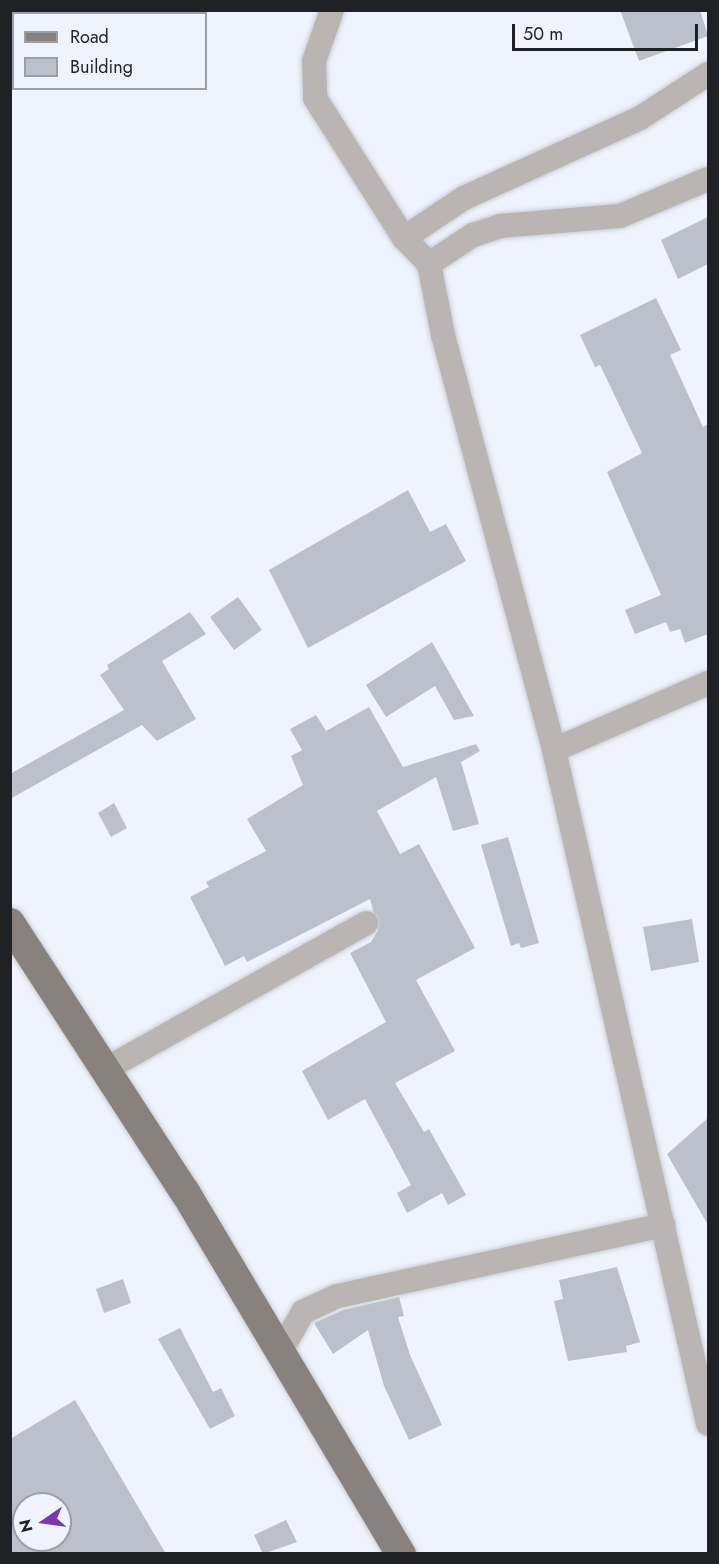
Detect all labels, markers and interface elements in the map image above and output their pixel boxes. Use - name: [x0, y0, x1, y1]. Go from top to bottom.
- legend: [12, 12, 207, 90]
- scale bar: [515, 12, 701, 50]
- text: 50 m: [523, 21, 563, 47]
- text: Road: [70, 24, 109, 50]
- text: Building: [70, 54, 133, 80]
- north arrow: [12, 1492, 72, 1552]
- text: N: [13, 1517, 39, 1534]

